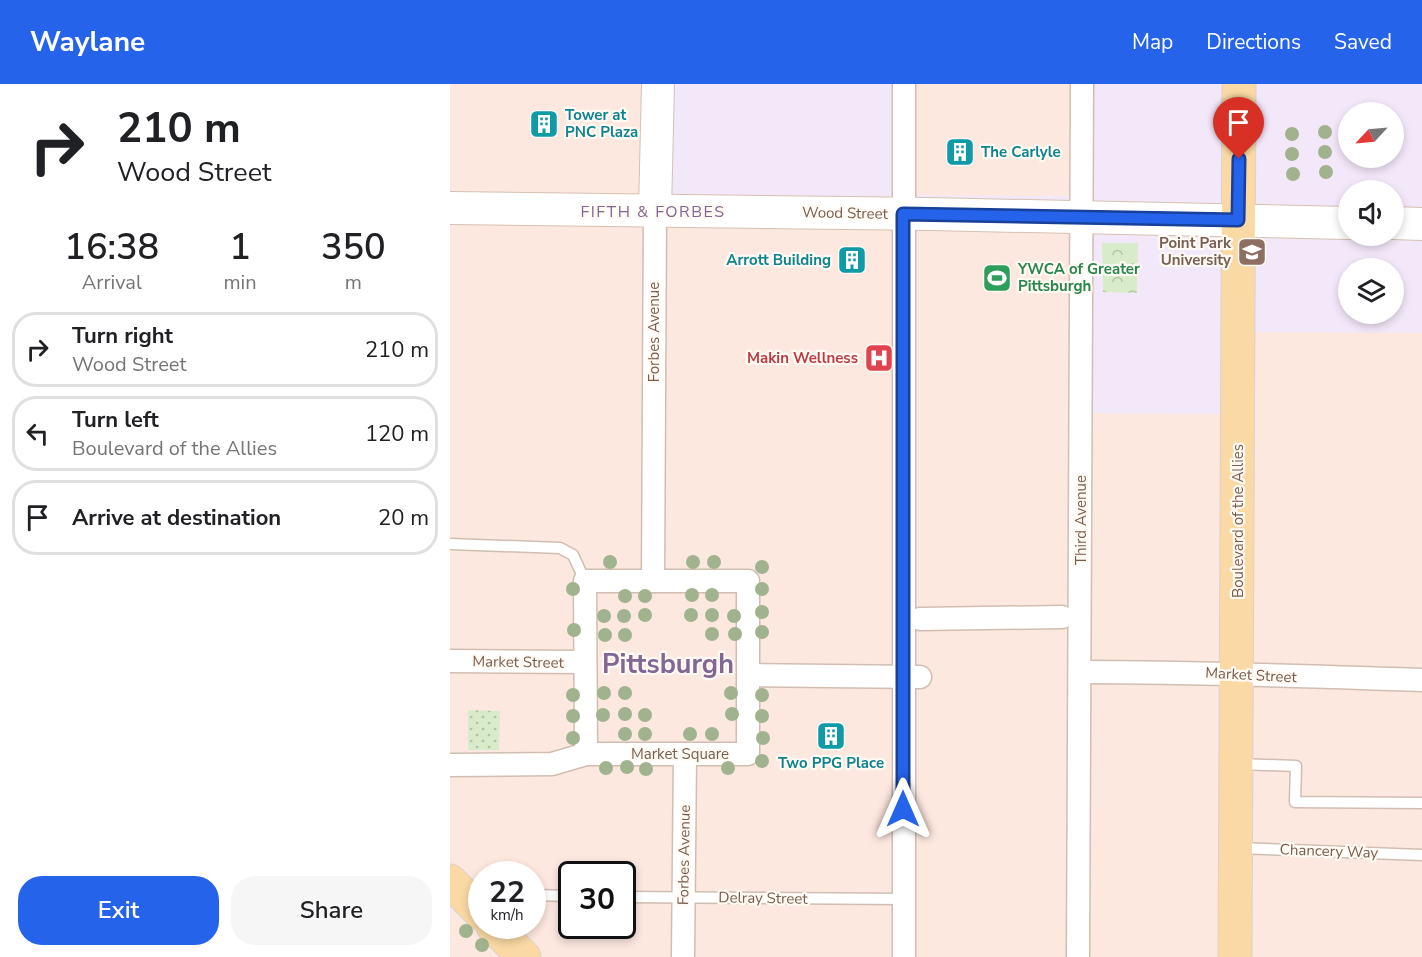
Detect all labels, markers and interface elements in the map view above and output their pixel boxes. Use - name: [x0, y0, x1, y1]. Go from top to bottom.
- text: Waylane: [30, 23, 145, 61]
- text: Map: [1132, 28, 1173, 56]
- text: Directions: [1206, 28, 1301, 56]
- text: Saved: [1334, 28, 1392, 56]
- pin: [1213, 97, 1264, 159]
- text: 210 m: [117, 100, 241, 157]
- north arrow: [1338, 102, 1404, 168]
- map controls: [1338, 102, 1404, 324]
- place label: Tower at PNC Plaza: [565, 105, 638, 142]
- icon: arrive: [1222, 106, 1255, 139]
- icon: right: [18, 108, 96, 186]
- building icon: Tower at PNC Plaza: [528, 108, 560, 140]
- building icon: The Carlyle: [944, 136, 976, 168]
- place label: The Carlyle: [981, 142, 1061, 162]
- text: Wood Street: [117, 154, 272, 191]
- button: sound: [1338, 180, 1404, 246]
- district label: FIFTH & FORBES: [580, 201, 726, 223]
- street label: Wood Street: [802, 202, 889, 224]
- text: 16:38: [64, 223, 159, 272]
- text: 1: [229, 223, 251, 272]
- text: 350: [321, 223, 386, 272]
- place label: Point Park University: [1159, 233, 1232, 270]
- school or university icon: Point Park University: [1236, 236, 1268, 268]
- building icon: Arrott Building: [836, 244, 868, 276]
- place label: Arrott Building: [726, 250, 831, 270]
- button: layers: [1338, 258, 1404, 324]
- place label: YWCA of Greater Pittsburgh: [1017, 259, 1140, 296]
- sports icon: YWCA of Greater Pittsburgh: [981, 262, 1013, 294]
- text: Arrival: [82, 269, 142, 296]
- text: min: [224, 269, 257, 296]
- text: m: [345, 269, 362, 296]
- street label: Forbes Avenue: [644, 282, 664, 382]
- text: Turn right: [72, 321, 173, 351]
- icon: right: [21, 333, 54, 366]
- text: 210 m: [365, 335, 429, 365]
- hospital icon: Makin Wellness: [863, 342, 895, 374]
- place label: Makin Wellness: [747, 348, 858, 368]
- text: Wood Street: [72, 351, 186, 378]
- text: Turn left: [72, 405, 159, 435]
- icon: left: [21, 417, 54, 450]
- text: 120 m: [365, 419, 429, 449]
- text: Boulevard of the Allies: [72, 435, 277, 462]
- street label: Boulevard of the Allies: [1228, 444, 1248, 598]
- street label: Third Avenue: [1071, 475, 1091, 565]
- icon: arrive: [21, 501, 54, 534]
- text: Arrive at destination: [72, 503, 281, 533]
- text: 20 m: [378, 503, 429, 533]
- district label: Pittsburgh: [602, 646, 734, 683]
- street label: Market Street: [472, 651, 565, 673]
- street label: Market Street: [1205, 663, 1298, 687]
- building icon: Two PPG Place: [815, 720, 847, 752]
- street label: Market Square: [631, 744, 729, 764]
- place label: Two PPG Place: [778, 753, 884, 773]
- position arrow: [871, 777, 935, 841]
- street label: Forbes Avenue: [673, 805, 695, 905]
- street label: Chancery Way: [1279, 839, 1379, 863]
- speed limit sign: 30: [558, 861, 636, 939]
- text: 22: [489, 872, 525, 913]
- button: Exit: [18, 876, 219, 945]
- button: Share: [231, 876, 432, 945]
- street label: Delray Street: [718, 887, 809, 909]
- text: km/h: [490, 905, 524, 925]

